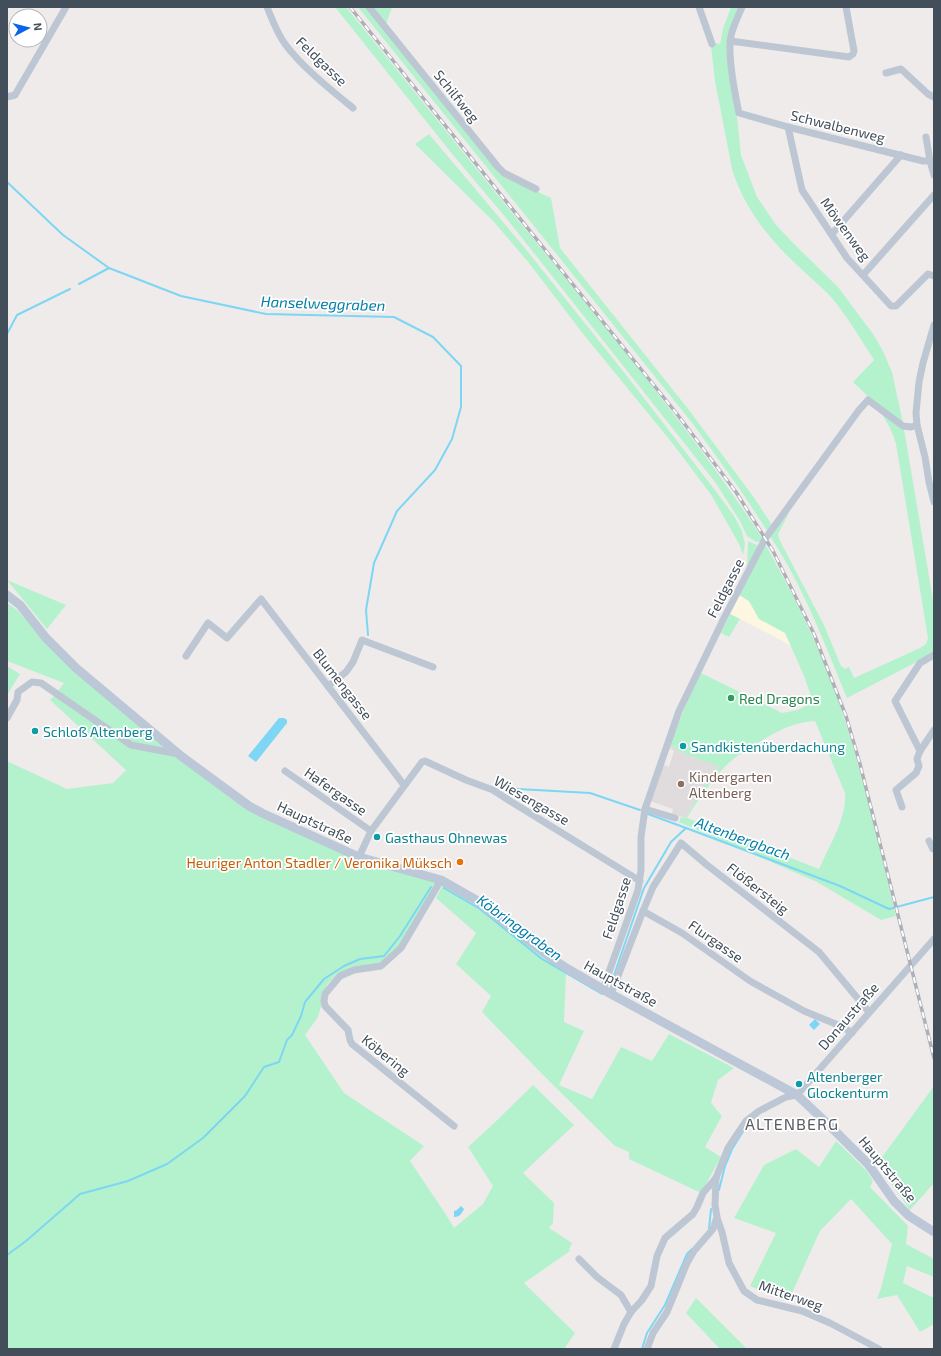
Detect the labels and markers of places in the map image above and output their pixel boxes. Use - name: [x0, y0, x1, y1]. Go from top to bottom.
- place label: Red Dragons: [739, 690, 820, 707]
- marker: Red Dragons: [726, 693, 736, 703]
- place label: Schloß Altenberg: [43, 723, 153, 740]
- marker: Schloß Altenberg: [30, 726, 40, 736]
- place label: Sandkistenüberdachung: [691, 738, 845, 755]
- marker: Sandkistenüberdachung: [678, 741, 688, 751]
- place label: Kindergarten Altenberg: [689, 768, 772, 801]
- marker: Kindergarten Altenberg: [676, 779, 686, 789]
- place label: Gasthaus Ohnewas: [385, 829, 507, 846]
- marker: Gasthaus Ohnewas: [372, 832, 382, 842]
- place label: Heuriger Anton Stadler / Veronika Müksch: [186, 854, 452, 871]
- marker: Heuriger Anton Stadler / Veronika Müksch: [455, 857, 465, 867]
- place label: Altenberger Glockenturm: [807, 1068, 889, 1101]
- marker: Altenberger Glockenturm: [794, 1079, 804, 1089]

